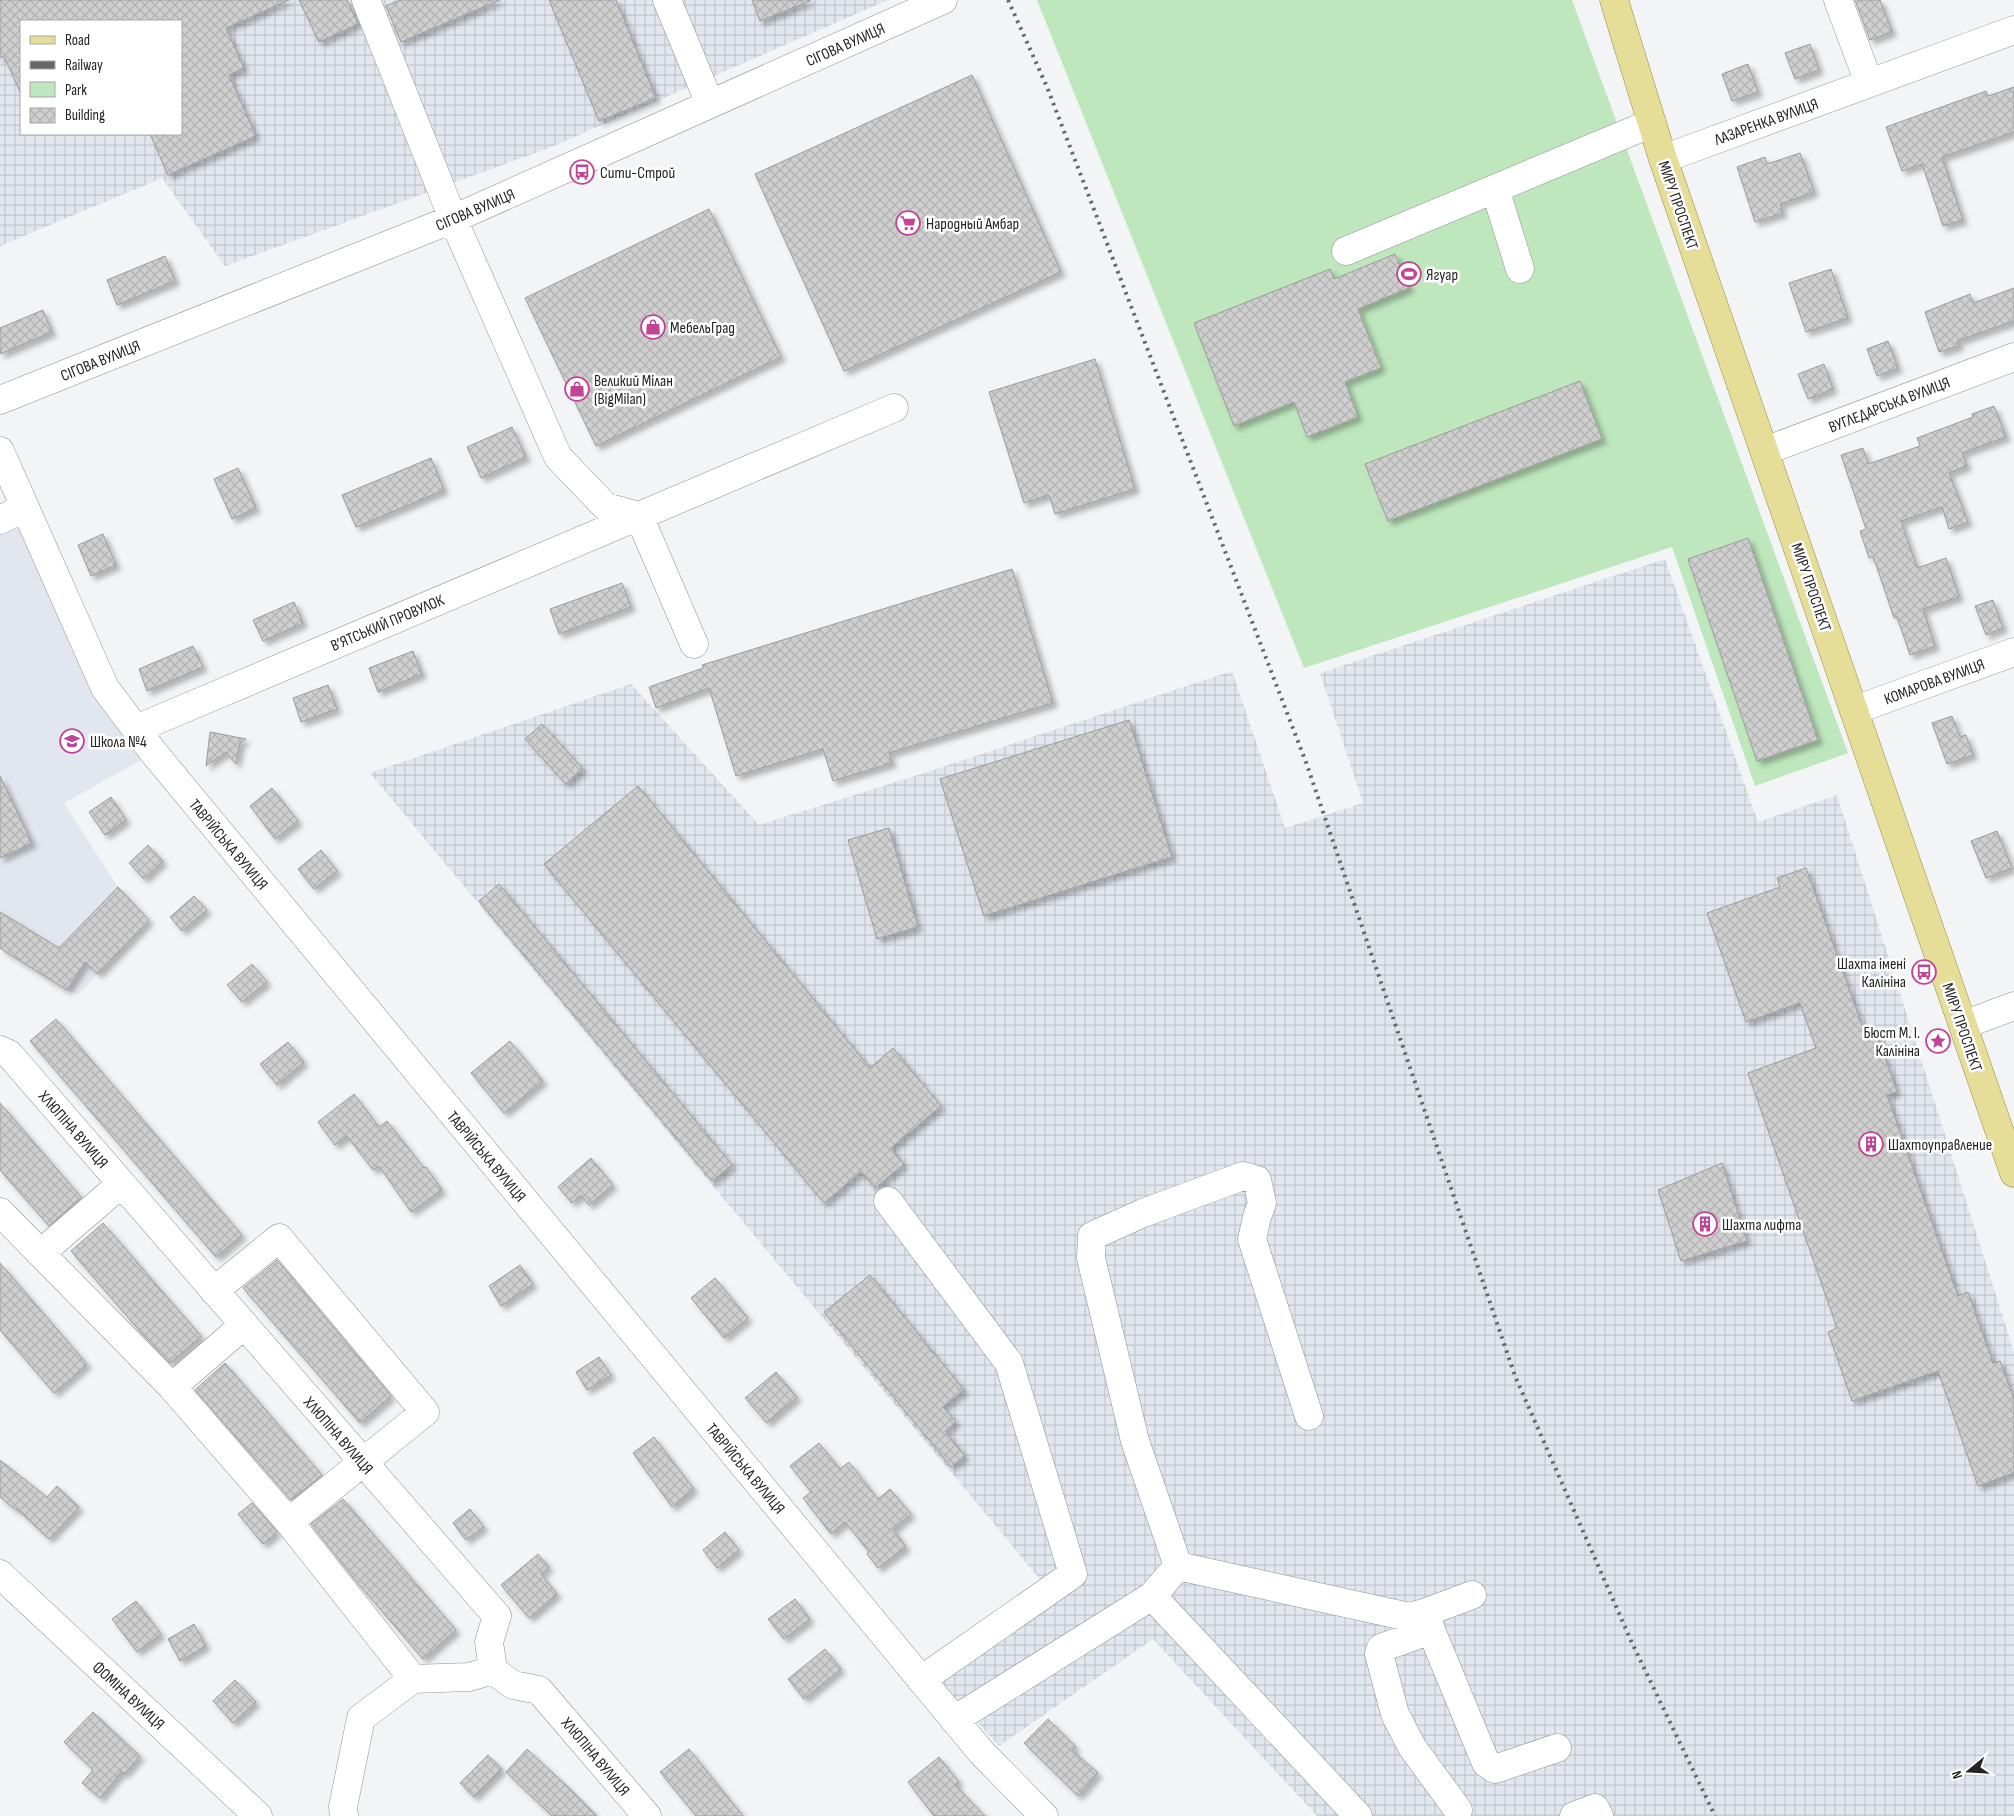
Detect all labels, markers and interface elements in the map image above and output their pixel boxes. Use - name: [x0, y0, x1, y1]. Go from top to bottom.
- legend: [20, 20, 182, 135]
- street label: СІГОВА ВУЛИЦЯ: [803, 20, 888, 71]
- text: Road: [65, 31, 90, 50]
- text: Railway: [65, 56, 103, 75]
- text: Park: [65, 81, 87, 100]
- street label: ЛАЗАРЕНКА ВУЛИЦЯ: [1711, 95, 1821, 150]
- text: Building: [65, 106, 105, 125]
- bus stop icon: Сити-Строй: [569, 159, 595, 185]
- street label: МИРУ ПРОСПЕКТ: [1654, 159, 1702, 253]
- place label: Сити-Строй: [600, 164, 675, 183]
- street label: СІГОВА ВУЛИЦЯ: [433, 185, 518, 236]
- supermarket icon: Народный Амбар: [895, 210, 921, 236]
- place label: Народный Амбар: [926, 215, 1019, 234]
- sports icon: Ягуар: [1396, 261, 1422, 287]
- place label: Ягуар: [1426, 266, 1458, 285]
- shop icon: МебельГрад: [640, 314, 666, 340]
- place label: МебельГрад: [670, 319, 735, 338]
- street label: СІГОВА ВУЛИЦЯ: [58, 337, 143, 386]
- place label: Великий Мілан (BigMilan): [594, 372, 673, 409]
- street label: ВУГЛЕДАРСЬКА ВУЛИЦЯ: [1826, 373, 1953, 437]
- shop icon: Великий Мілан (BigMilan): [564, 376, 590, 402]
- street label: МИРУ ПРОСПЕКТ: [1787, 541, 1835, 635]
- street label: В’ЯТСЬКИЙ ПРОВУЛОК: [328, 591, 448, 656]
- street label: КОМАРОВА ВУЛИЦЯ: [1882, 655, 1987, 709]
- school or university icon: Школа №4: [59, 728, 85, 754]
- place label: Школа №4: [90, 733, 147, 752]
- street label: ТАВРІЙСЬКА ВУЛИЦЯ: [184, 796, 271, 894]
- place label: Шахта імені Калініна: [1837, 955, 1906, 992]
- bus stop icon: Шахта імені Калініна: [1911, 959, 1937, 985]
- street label: МИРУ ПРОСПЕКТ: [1938, 981, 1986, 1075]
- place label: Бюст М. І. Калініна: [1864, 1024, 1920, 1061]
- place icon: Бюст М. І. Калініна: [1925, 1028, 1951, 1054]
- street label: ХЛЮПІНА ВУЛИЦЯ: [33, 1087, 112, 1173]
- street label: ТАВРІЙСЬКА ВУЛИЦЯ: [442, 1108, 529, 1206]
- building icon: Шахтоуправление: [1858, 1131, 1884, 1157]
- place label: Шахтоуправление: [1888, 1136, 1992, 1155]
- building icon: Шахта лифта: [1692, 1211, 1718, 1237]
- place label: Шахта лифта: [1722, 1216, 1801, 1235]
- street label: ХЛЮПІНА ВУЛИЦЯ: [298, 1393, 377, 1479]
- street label: ТАВРІЙСЬКА ВУЛИЦЯ: [701, 1420, 788, 1518]
- street label: ФОМІНА ВУЛИЦЯ: [88, 1658, 168, 1734]
- street label: ХЛЮПІНА ВУЛИЦЯ: [556, 1713, 633, 1800]
- north arrow: [1944, 1746, 1994, 1796]
- text: N: [1948, 1769, 1966, 1781]

